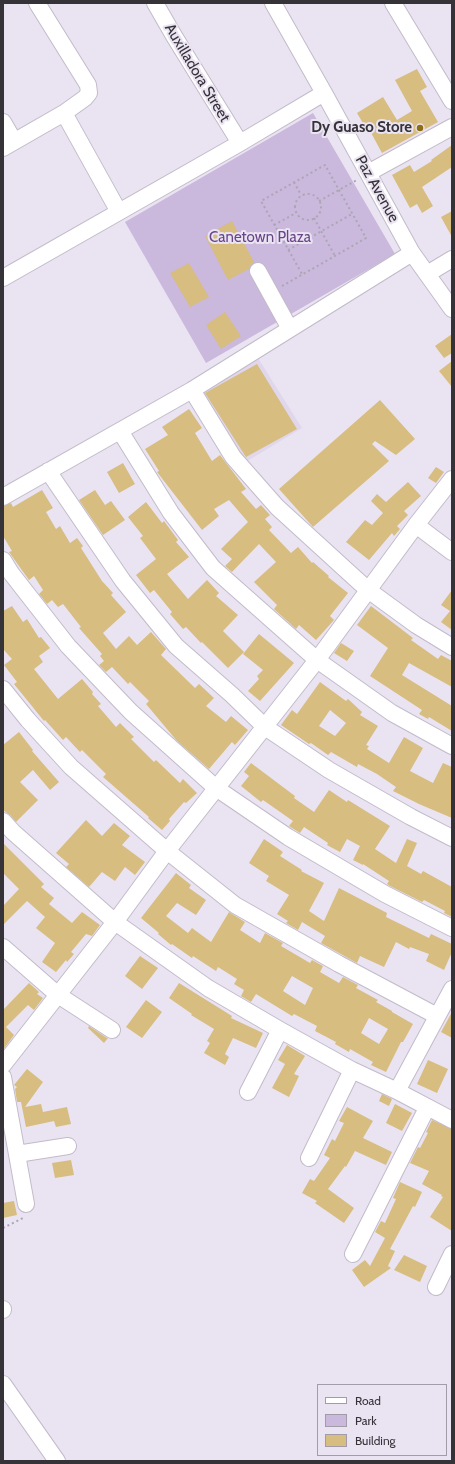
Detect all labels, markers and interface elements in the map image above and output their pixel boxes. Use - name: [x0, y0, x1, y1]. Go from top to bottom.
- street label: Auxilladora Street: [160, 20, 234, 126]
- place label: Dy Guaso Store: [311, 119, 412, 137]
- marker: Dy Guaso Store: [415, 123, 425, 133]
- street label: Paz Avenue: [351, 152, 403, 226]
- park label: Canetown Plaza: [209, 229, 311, 247]
- legend: [317, 1384, 447, 1456]
- text: Road: [355, 1393, 381, 1408]
- text: Park: [355, 1413, 377, 1428]
- text: Building: [355, 1433, 396, 1448]

